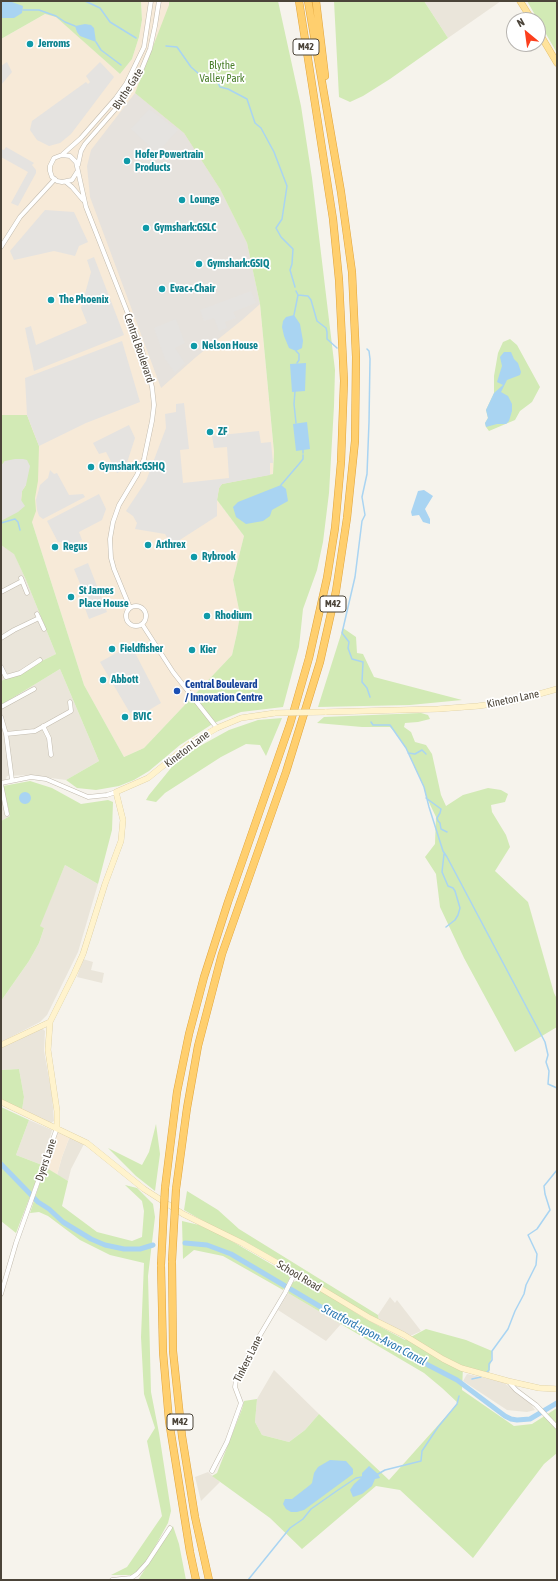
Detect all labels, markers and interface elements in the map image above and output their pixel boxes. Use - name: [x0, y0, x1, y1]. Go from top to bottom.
- north arrow: [506, 12, 546, 52]
- text: N: [515, 16, 526, 29]
- place label: Jerroms: [38, 37, 70, 51]
- marker: Jerroms: [25, 39, 35, 49]
- road number: M42: [293, 39, 319, 55]
- park label: Blythe Valley Park: [199, 59, 245, 85]
- street label: Blythe Gate: [110, 66, 146, 112]
- place label: Hofer Powertrain Products: [135, 148, 203, 174]
- marker: Hofer Powertrain Products: [122, 156, 132, 166]
- place label: Lounge: [190, 193, 220, 207]
- marker: Lounge: [177, 195, 187, 205]
- place label: Gymshark:GSLC: [154, 221, 216, 235]
- marker: Gymshark:GSLC: [141, 223, 151, 233]
- place label: Gymshark:GSIQ: [207, 257, 269, 271]
- marker: Gymshark:GSIQ: [194, 259, 204, 269]
- place label: Evac+Chair: [170, 282, 215, 296]
- marker: Evac+Chair: [157, 284, 167, 294]
- place label: The Phoenix: [59, 293, 109, 307]
- marker: The Phoenix: [46, 295, 56, 305]
- street label: Central Boulevard: [121, 312, 157, 384]
- place label: Nelson House: [202, 339, 258, 353]
- marker: Nelson House: [189, 341, 199, 351]
- place label: ZF: [218, 425, 227, 439]
- marker: ZF: [205, 427, 215, 437]
- place label: Gymshark:GSHQ: [99, 460, 165, 474]
- marker: Gymshark:GSHQ: [86, 462, 96, 472]
- place label: Arthrex: [156, 538, 186, 552]
- place label: Regus: [63, 540, 87, 554]
- marker: Arthrex: [143, 540, 153, 550]
- marker: Regus: [50, 542, 60, 552]
- place label: Rybrook: [202, 550, 236, 564]
- marker: Rybrook: [189, 552, 199, 562]
- place label: St James Place House: [79, 584, 129, 610]
- marker: St James Place House: [66, 592, 76, 602]
- road number: M42: [320, 596, 346, 612]
- place label: Rhodium: [215, 609, 252, 623]
- marker: Rhodium: [202, 611, 212, 621]
- place label: Fieldfisher: [120, 642, 163, 656]
- place label: Kier: [200, 643, 216, 657]
- marker: Fieldfisher: [107, 644, 117, 654]
- marker: Kier: [187, 645, 197, 655]
- place label: Abbott: [111, 673, 138, 687]
- marker: Abbott: [98, 675, 108, 685]
- place label: Central Boulevard / Innovation Centre: [185, 678, 263, 704]
- marker: Central Boulevard / Innovation Centre: [172, 686, 182, 696]
- street label: Kineton Lane: [486, 687, 540, 711]
- place label: BVIC: [133, 710, 151, 724]
- marker: BVIC: [120, 712, 130, 722]
- street label: Kineton Lane: [162, 728, 212, 770]
- street label: Dyers Lane: [33, 1137, 59, 1183]
- street label: School Road: [274, 1258, 324, 1294]
- water label: Stratford-upon-Avon Canal: [319, 1301, 429, 1369]
- street label: Tinkers Lane: [231, 1334, 265, 1384]
- road number: M42: [167, 1414, 193, 1430]

